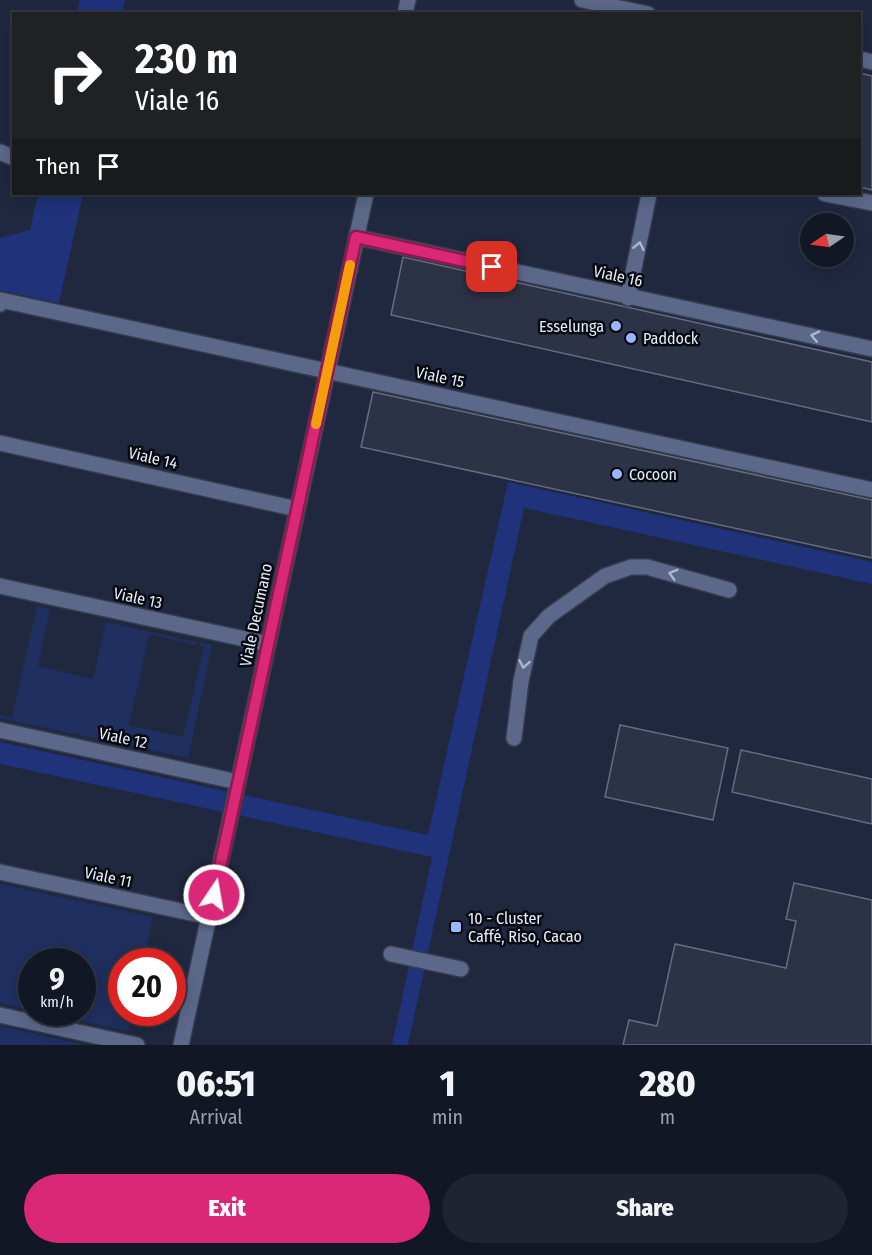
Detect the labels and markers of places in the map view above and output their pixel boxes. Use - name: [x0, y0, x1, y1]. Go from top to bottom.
- pin: [466, 241, 517, 292]
- place label: Esselunga: [539, 317, 604, 336]
- marker: Esselunga: [609, 319, 623, 333]
- place label: Paddock: [643, 329, 699, 348]
- marker: Paddock: [624, 331, 638, 345]
- place label: Cocoon: [629, 465, 677, 484]
- marker: Cocoon: [610, 467, 624, 481]
- place label: 10 - Cluster Caffé, Riso, Cacao: [468, 909, 582, 946]
- marker: 10 - Cluster Caffé, Riso, Cacao: [449, 920, 463, 934]

